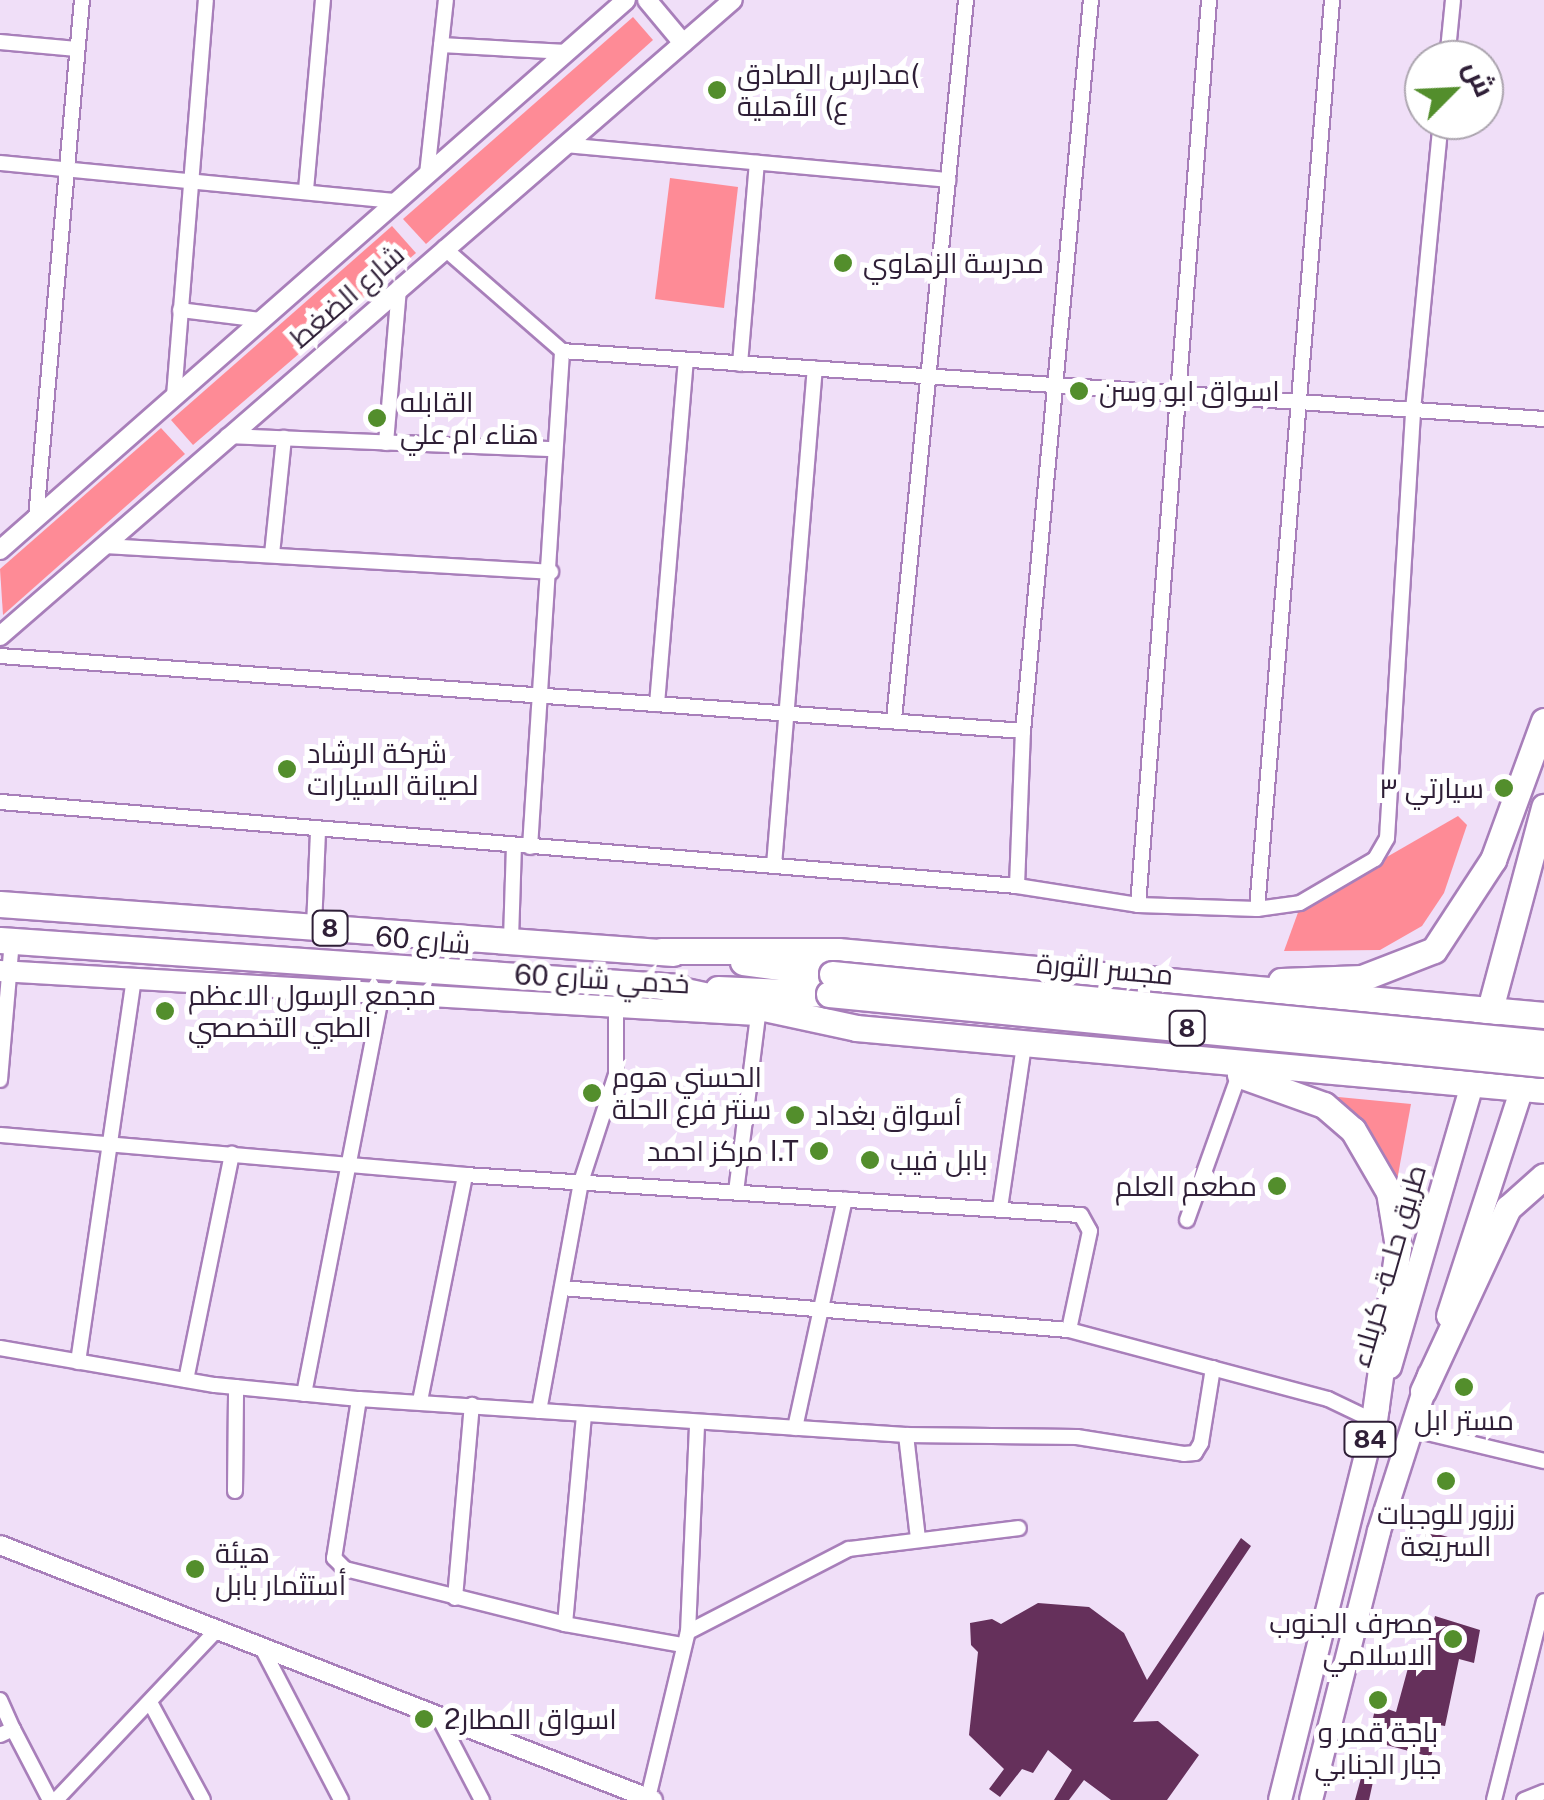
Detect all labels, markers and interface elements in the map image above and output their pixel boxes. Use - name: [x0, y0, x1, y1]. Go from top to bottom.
- north arrow: [1404, 40, 1504, 140]
- text: ش: [1458, 55, 1502, 102]
- place label: مدارس الصادق( ع) الأهلية: [737, 57, 919, 123]
- marker: مدارس الصادق( ع) الأهلية: [706, 79, 728, 101]
- street label: شارع الضغط: [283, 237, 411, 355]
- place label: مدرسة الزهاوي: [863, 246, 1044, 280]
- marker: مدرسة الزهاوي: [832, 252, 854, 274]
- place label: اسواق ابو وسن: [1099, 374, 1280, 408]
- marker: اسواق ابو وسن: [1068, 380, 1090, 402]
- place label: القابله هناء ام علي: [400, 385, 539, 451]
- marker: القابله هناء ام علي: [364, 405, 390, 431]
- place label: شركة الرشاد لصيانة السيارات: [307, 736, 478, 802]
- marker: شركة الرشاد لصيانة السيارات: [276, 758, 298, 780]
- place label: سيارتي ٣: [1379, 771, 1484, 805]
- marker: سيارتي ٣: [1493, 777, 1515, 799]
- road number: 8: [310, 908, 350, 948]
- street label: شارع 60: [374, 919, 472, 961]
- street label: مجسر الثورة: [1035, 946, 1175, 992]
- street label: خدمي شارع 60: [514, 958, 690, 1000]
- place label: مجمع الرسول الاعظم الطبي التخصصي: [188, 978, 436, 1044]
- marker: مجمع الرسول الاعظم الطبي التخصصي: [152, 998, 178, 1024]
- road number: 8: [1167, 1008, 1207, 1048]
- place label: الحسني هوم سنتر فرع الحلة: [612, 1060, 771, 1126]
- marker: الحسني هوم سنتر فرع الحلة: [581, 1082, 603, 1104]
- place label: أسواق بغداد: [815, 1098, 962, 1132]
- marker: أسواق بغداد: [784, 1104, 806, 1126]
- place label: مركز احمد I.T: [647, 1134, 799, 1168]
- marker: مركز احمد I.T: [808, 1140, 830, 1162]
- place label: بابل فيب: [890, 1143, 988, 1177]
- marker: بابل فيب: [859, 1149, 881, 1171]
- street label: طريق حلــة - كربلاء: [1342, 1157, 1434, 1375]
- place label: مطعم العلم: [1115, 1169, 1257, 1203]
- marker: مطعم العلم: [1266, 1175, 1288, 1197]
- marker: مستر ابل: [1453, 1376, 1475, 1398]
- place label: مستر ابل: [1414, 1403, 1514, 1437]
- road number: 84: [1342, 1419, 1398, 1459]
- marker: زرزور للوجبات السريعة: [1435, 1470, 1457, 1492]
- place label: زرزور للوجبات السريعة: [1377, 1497, 1515, 1563]
- place label: هيئة أستثمار بابل: [215, 1536, 346, 1602]
- marker: هيئة أستثمار بابل: [184, 1558, 206, 1580]
- place label: مصرف الجنوب الاسلامي: [1269, 1606, 1433, 1672]
- marker: مصرف الجنوب الاسلامي: [1442, 1628, 1464, 1650]
- marker: باجة قمر و جبار الجنابي: [1367, 1689, 1389, 1711]
- place label: اسواق المطار2: [444, 1702, 617, 1736]
- marker: اسواق المطار2: [413, 1708, 435, 1730]
- place label: باجة قمر و جبار الجنابي: [1314, 1715, 1442, 1781]

